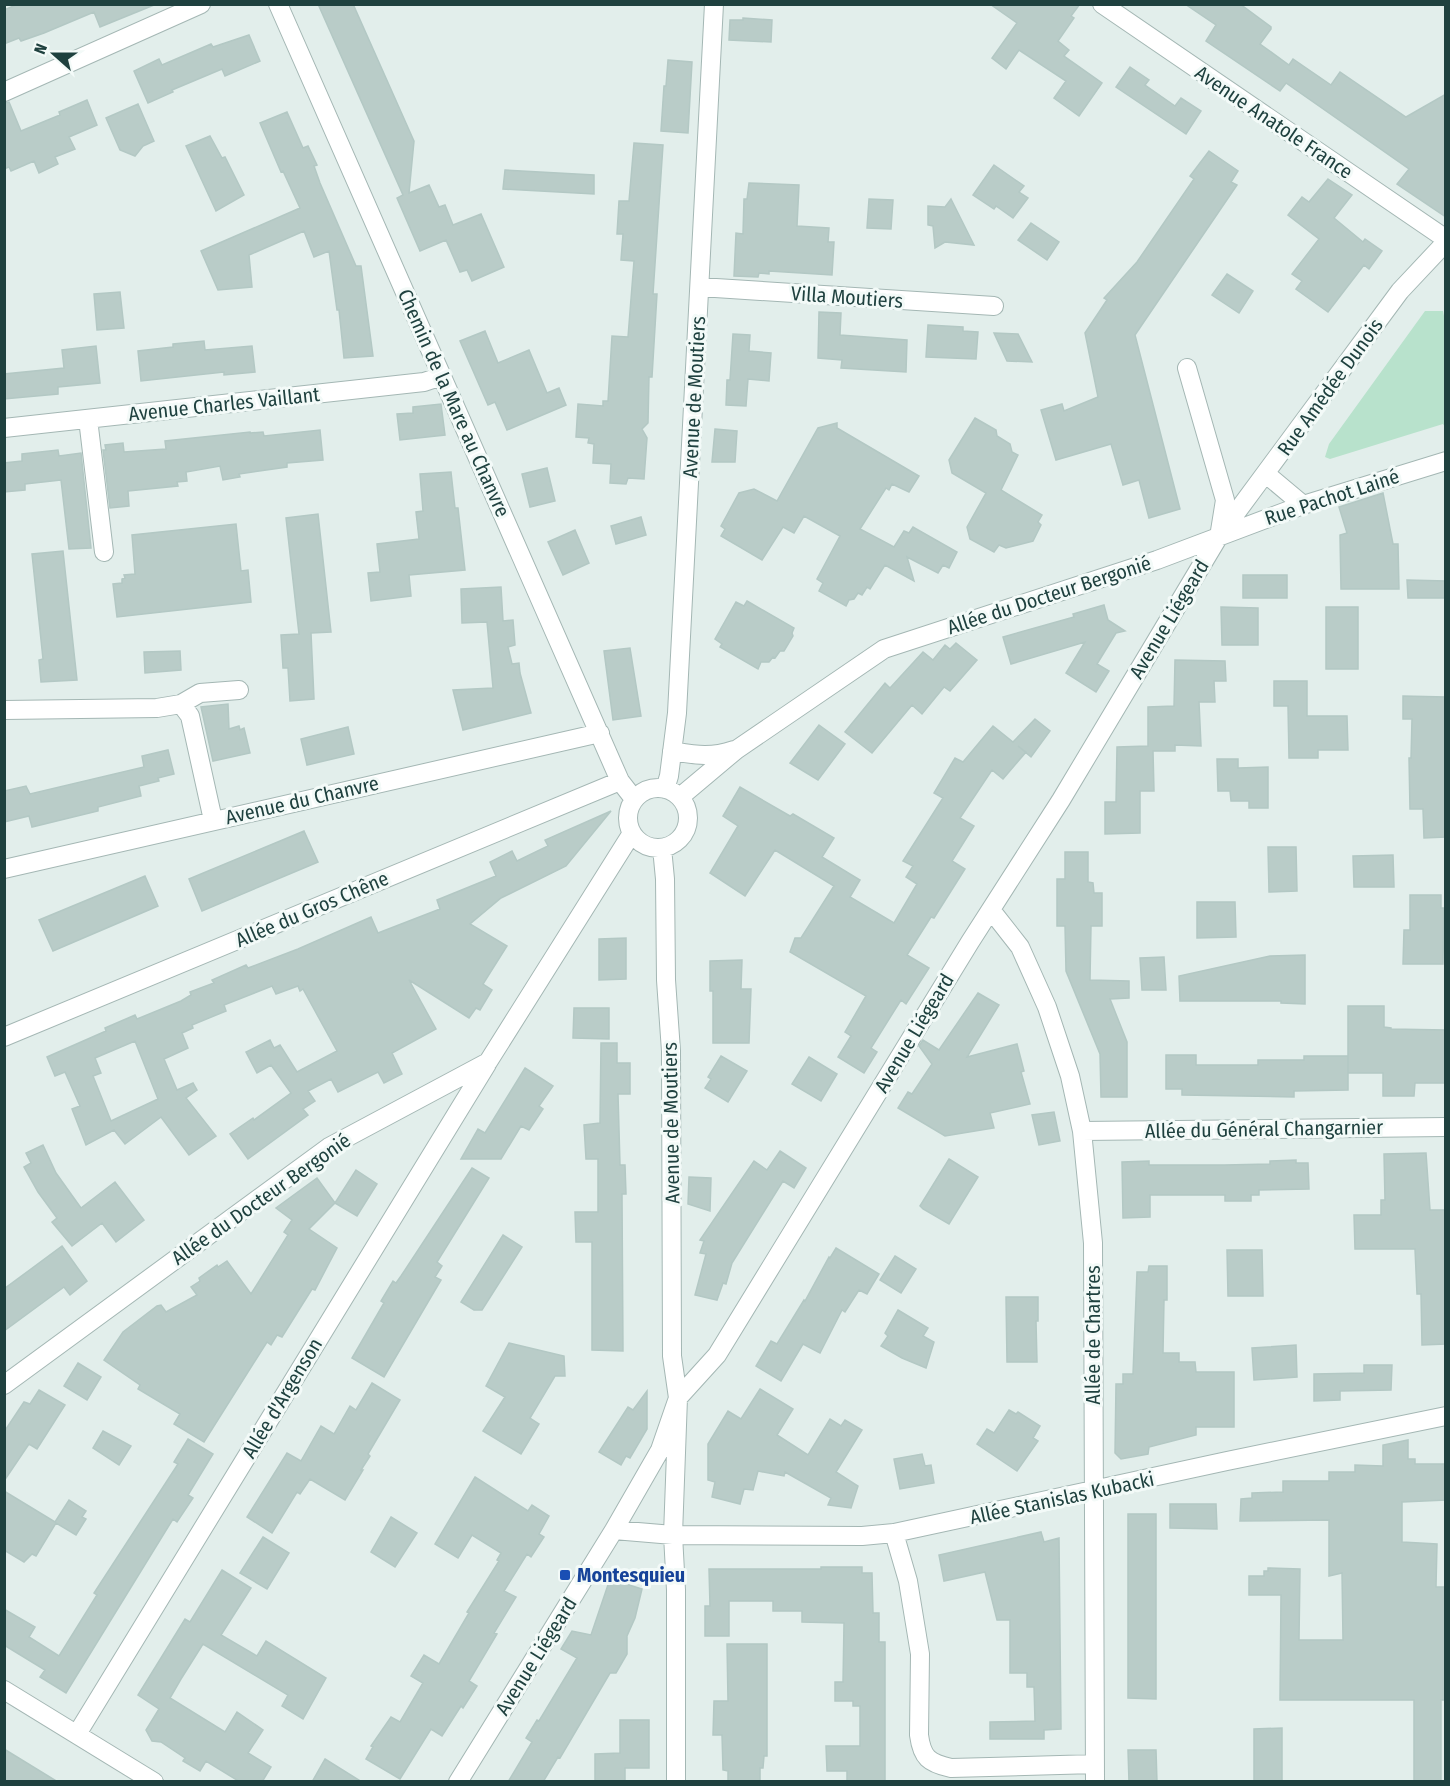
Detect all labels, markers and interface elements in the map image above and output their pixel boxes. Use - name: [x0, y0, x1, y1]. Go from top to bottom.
- north arrow: [24, 24, 84, 84]
- text: N: [30, 41, 51, 57]
- street label: Avenue Anatole France: [1191, 60, 1357, 184]
- street label: Villa Moutiers: [790, 281, 904, 313]
- street label: Chemin de la Mare au Chanvre: [393, 285, 515, 521]
- street label: Rue Amédée Dunois: [1272, 314, 1388, 460]
- street label: Avenue de Moutiers: [678, 315, 710, 479]
- street label: Avenue Charles Vaillant: [127, 382, 321, 426]
- street label: Rue Pachot Lainé: [1262, 464, 1402, 530]
- street label: Allée du Docteur Bergonié: [944, 551, 1154, 639]
- street label: Avenue Liégeard: [1124, 555, 1214, 683]
- street label: Avenue du Chanvre: [223, 771, 381, 829]
- street label: Allée du Gros Chêne: [232, 866, 392, 952]
- street label: Avenue Liégeard: [869, 969, 959, 1097]
- street label: Avenue de Moutiers: [658, 1042, 684, 1204]
- street label: Allée du Général Changarnier: [1145, 1115, 1383, 1143]
- street label: Allée du Docteur Bergonié: [167, 1128, 355, 1270]
- street label: Allée de Chartres: [1081, 1265, 1105, 1405]
- street label: Allée d'Argenson: [237, 1334, 327, 1462]
- street label: Allée Stanislas Kubacki: [968, 1467, 1156, 1529]
- place label: Montesquieu: [577, 1563, 685, 1587]
- marker: Montesquieu: [558, 1568, 572, 1582]
- street label: Avenue Liégeard: [490, 1593, 582, 1719]

